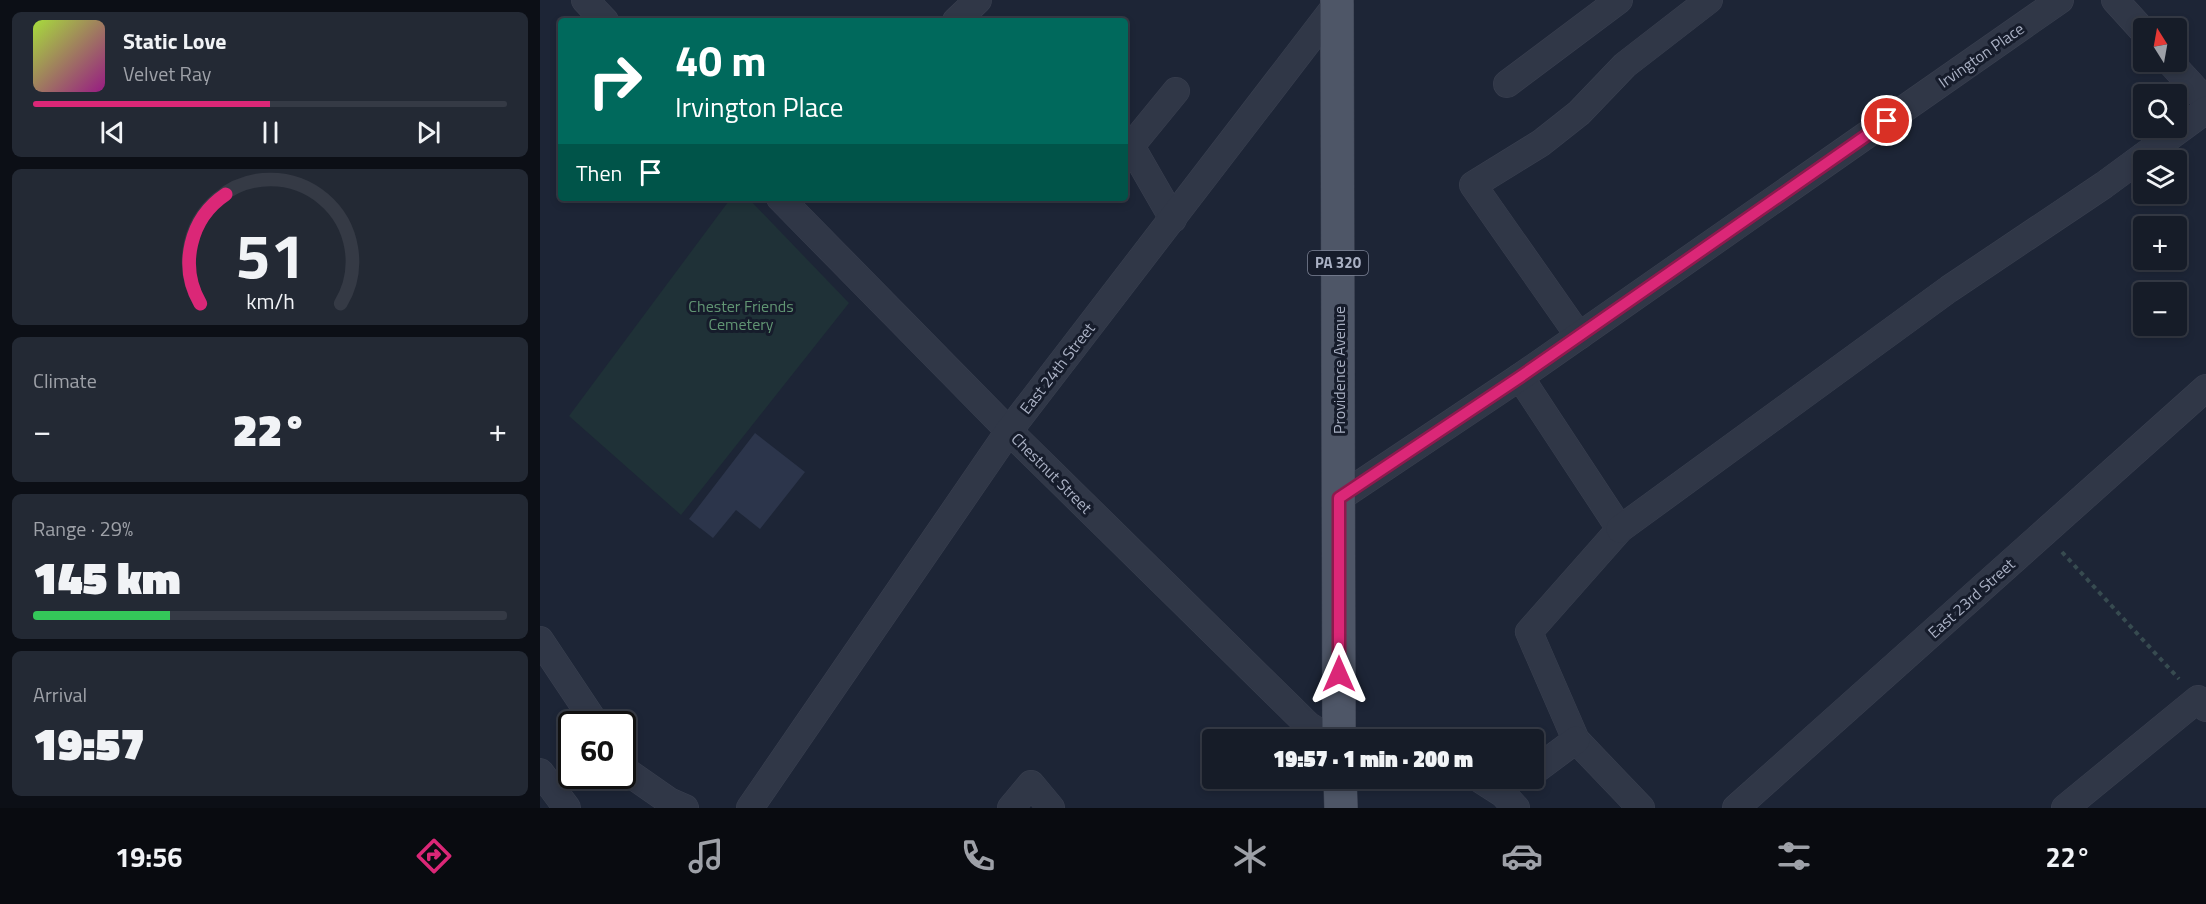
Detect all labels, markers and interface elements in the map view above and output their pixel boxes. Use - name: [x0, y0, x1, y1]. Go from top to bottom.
- street label: Irvington Place: [1933, 17, 2029, 93]
- north arrow: [2133, 18, 2187, 72]
- map controls: [2133, 18, 2187, 336]
- text: Static Love: [123, 24, 226, 58]
- text: 40 m: [675, 28, 767, 92]
- icon: right: [576, 42, 654, 120]
- text: Velvet Ray: [123, 58, 212, 89]
- button: search: [2133, 84, 2187, 138]
- text: Irvington Place: [675, 86, 843, 127]
- pin: [1861, 95, 1912, 146]
- icon: arrive: [1870, 104, 1903, 137]
- icon: previous: [96, 116, 129, 149]
- icon: pause: [254, 116, 287, 149]
- icon: next: [412, 116, 445, 149]
- button: layers: [2133, 150, 2187, 204]
- text: Then: [576, 156, 622, 190]
- icon: arrive: [634, 156, 667, 189]
- text: 51: [235, 207, 305, 302]
- button: +: [2133, 216, 2187, 270]
- road number: PA 320: [1308, 251, 1368, 275]
- button: −: [2133, 282, 2187, 336]
- text: km/h: [246, 285, 294, 317]
- park label: Chester Friends Cemetery: [688, 294, 794, 336]
- street label: Providence Avenue: [1327, 306, 1351, 434]
- street label: East 24th Street: [1014, 317, 1101, 419]
- text: Climate: [33, 365, 97, 396]
- text: 22°: [233, 395, 307, 463]
- text: −: [33, 405, 51, 455]
- text: +: [489, 405, 507, 455]
- street label: Chestnut Street: [1006, 427, 1098, 519]
- text: Range · 29%: [33, 513, 133, 544]
- text: 145 km: [33, 543, 181, 611]
- street label: East 23rd Street: [1922, 552, 2020, 644]
- position arrow: [1307, 642, 1371, 706]
- text: Arrival: [33, 679, 87, 710]
- text: 19:57: [33, 709, 145, 777]
- speed limit sign: 60: [558, 711, 636, 789]
- text: 19:57 · 1 min · 200 m: [1273, 742, 1473, 776]
- icon: directions: [413, 835, 455, 877]
- icon: music: [685, 835, 727, 877]
- icon: phone: [957, 835, 999, 877]
- icon: climate: [1229, 835, 1271, 877]
- icon: car: [1501, 835, 1543, 877]
- icon: filters: [1773, 835, 1815, 877]
- text: 19:56: [115, 836, 182, 877]
- text: 22°: [2045, 836, 2091, 877]

